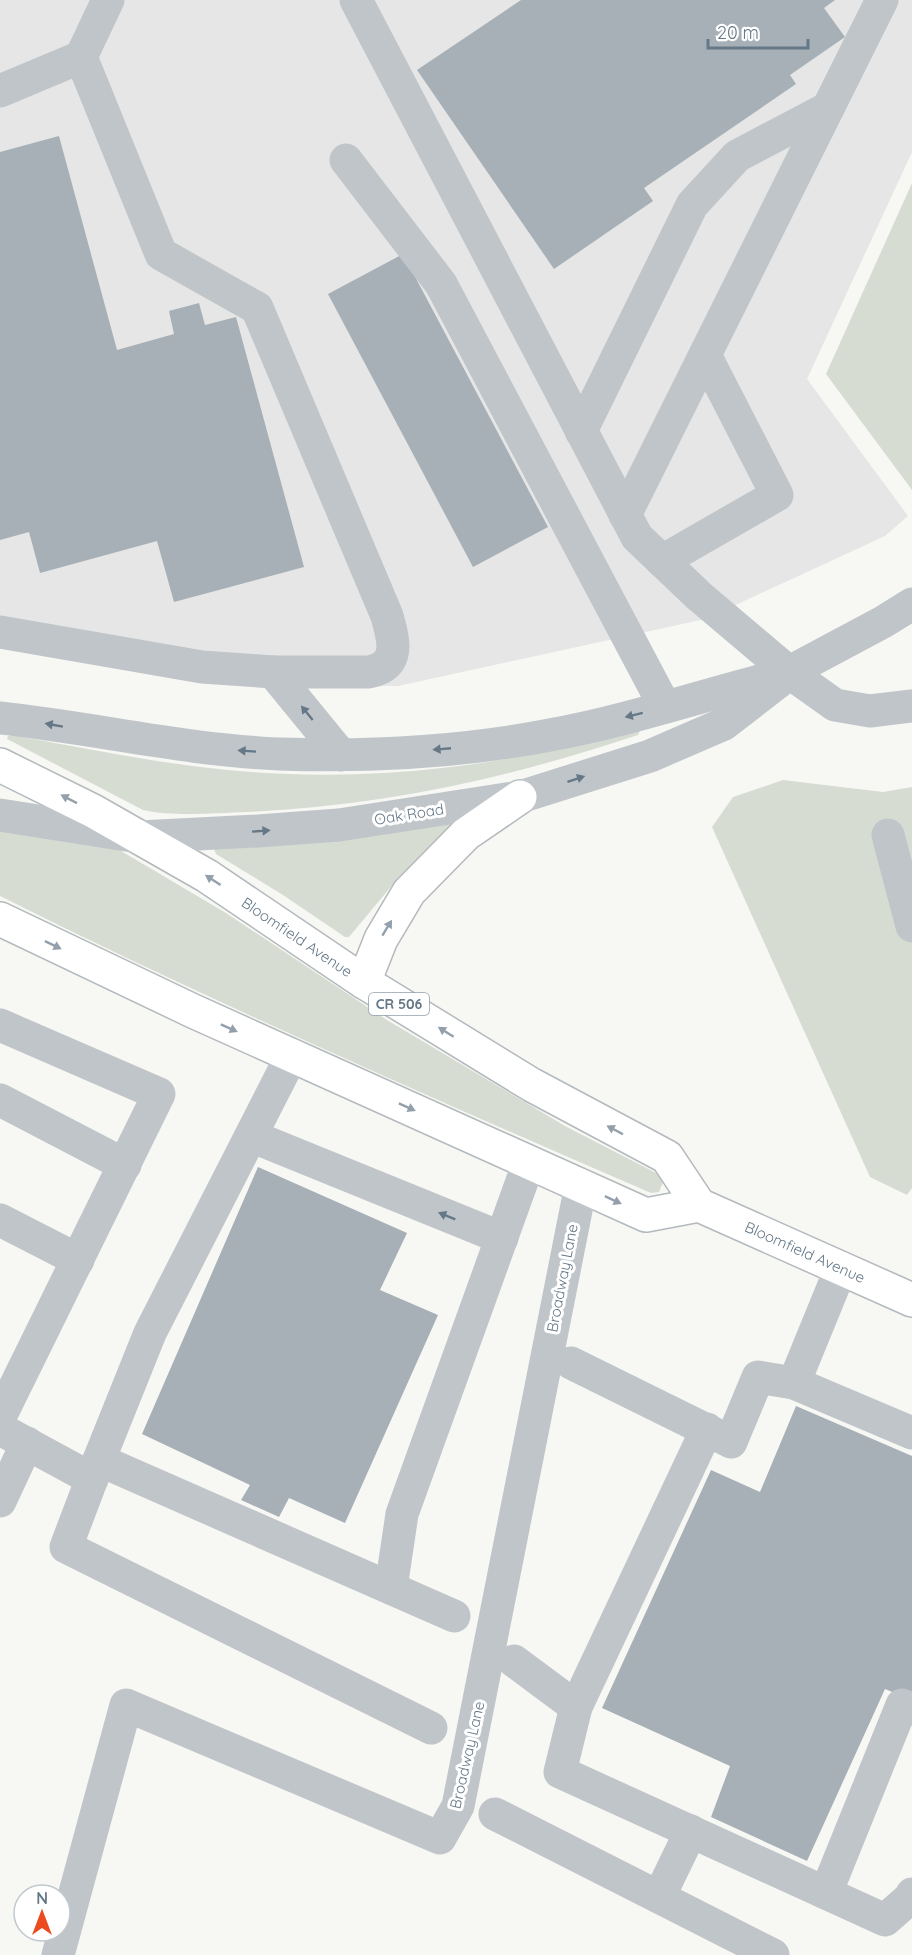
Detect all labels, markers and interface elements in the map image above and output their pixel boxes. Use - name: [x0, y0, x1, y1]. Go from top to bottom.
- scale bar: [708, 12, 808, 50]
- text: 20 m: [717, 21, 759, 44]
- one-way arrow: [301, 706, 314, 721]
- one-way arrow: [625, 711, 643, 721]
- one-way arrow: [45, 720, 64, 729]
- one-way arrow: [432, 744, 451, 754]
- one-way arrow: [238, 747, 257, 756]
- one-way arrow: [567, 774, 585, 783]
- one-way arrow: [61, 795, 78, 804]
- street label: Oak Road: [373, 799, 445, 829]
- one-way arrow: [251, 826, 270, 836]
- one-way arrow: [205, 874, 221, 886]
- street label: Bloomfield Avenue: [238, 893, 356, 981]
- one-way arrow: [382, 920, 393, 936]
- one-way arrow: [44, 941, 61, 950]
- road number: CR 506: [369, 993, 429, 1015]
- one-way arrow: [221, 1023, 238, 1032]
- one-way arrow: [438, 1027, 454, 1038]
- one-way arrow: [399, 1103, 416, 1112]
- one-way arrow: [606, 1125, 623, 1135]
- one-way arrow: [605, 1195, 623, 1205]
- one-way arrow: [438, 1211, 456, 1221]
- street label: Bloomfield Avenue: [742, 1217, 868, 1287]
- street label: Broadway Lane: [542, 1222, 582, 1334]
- street label: Broadway Lane: [445, 1699, 489, 1811]
- north arrow: [12, 1883, 72, 1943]
- text: N: [36, 1888, 48, 1908]

